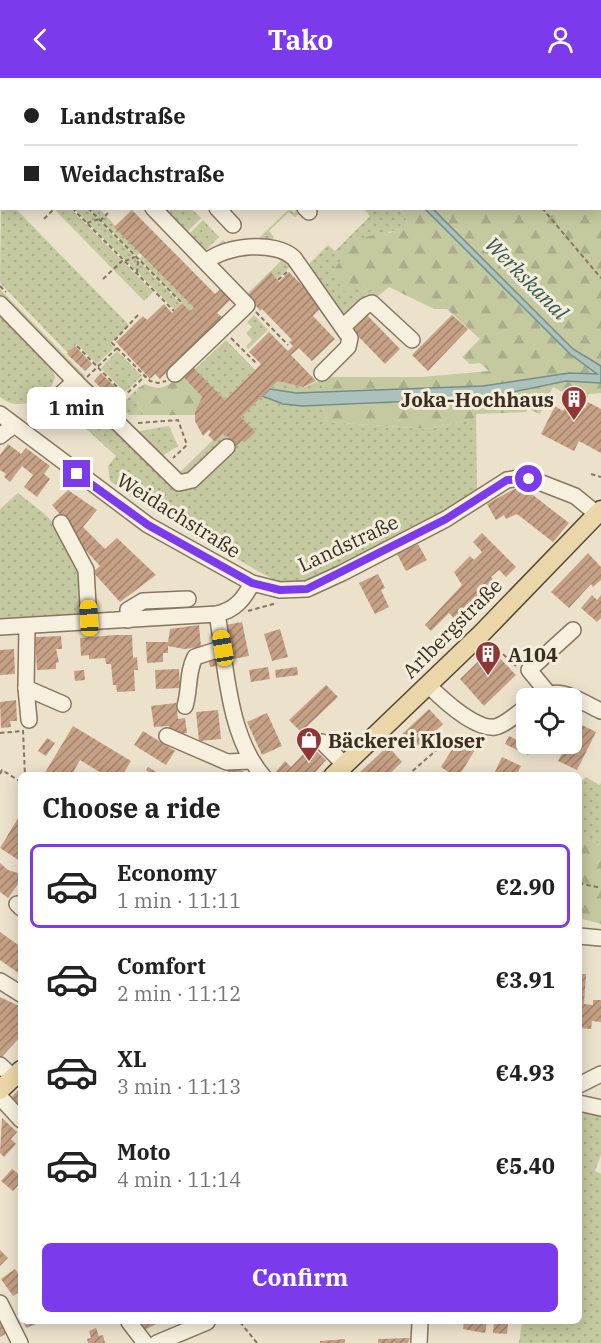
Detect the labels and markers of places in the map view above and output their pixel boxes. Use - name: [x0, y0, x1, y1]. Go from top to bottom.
- building icon: Joka-Hochhaus: [559, 384, 589, 422]
- place label: Joka-Hochhaus: [401, 386, 554, 413]
- building icon: A104: [473, 639, 503, 677]
- place label: A104: [508, 641, 558, 668]
- shop icon: Bäckerei Kloser: [294, 725, 324, 763]
- place label: Bäckerei Kloser: [328, 727, 485, 754]

